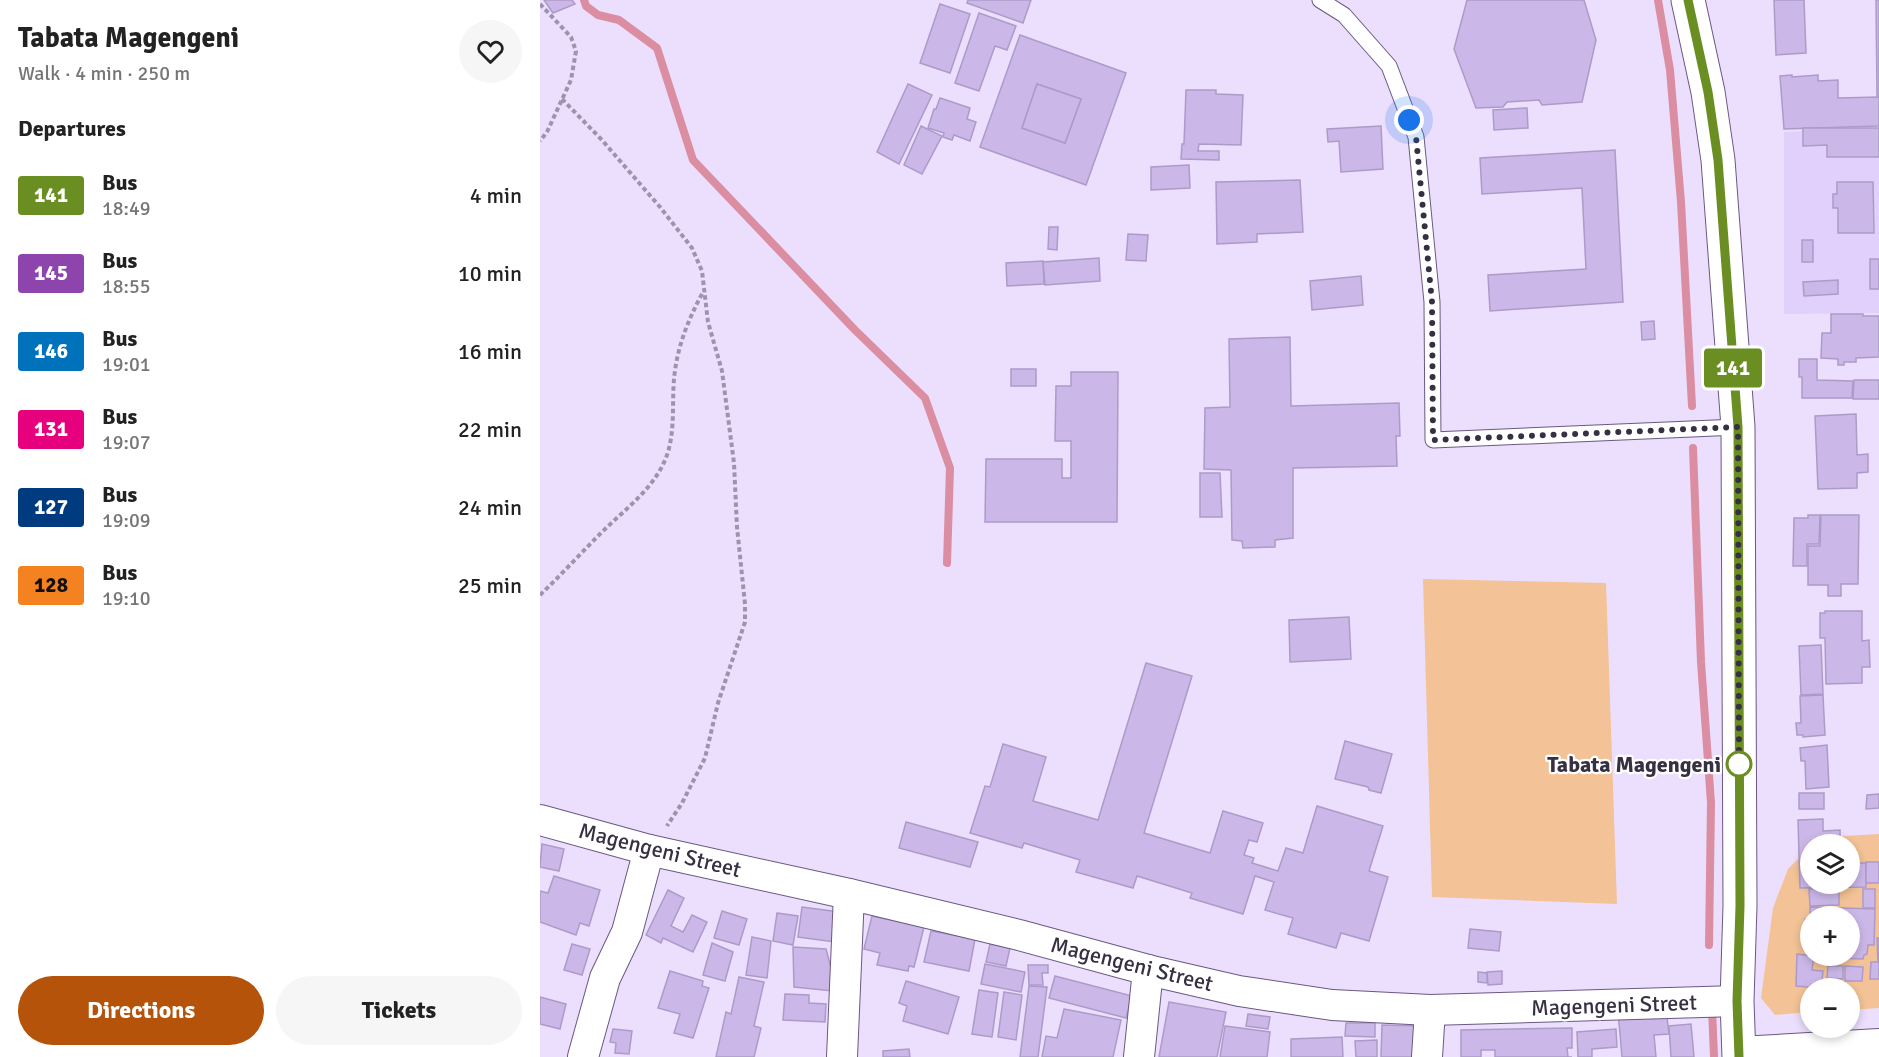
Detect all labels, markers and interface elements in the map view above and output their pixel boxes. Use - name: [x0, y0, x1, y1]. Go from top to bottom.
- button: heart: [459, 20, 522, 83]
- text: Tabata Magengeni: [18, 21, 239, 55]
- text: Walk · 4 min · 250 m: [18, 61, 190, 86]
- your location: [1394, 105, 1424, 135]
- text: Departures: [18, 115, 126, 142]
- text: Bus: [102, 169, 137, 196]
- text: 141: [34, 182, 68, 208]
- text: 4 min: [470, 182, 522, 209]
- text: 18:49: [102, 196, 151, 221]
- text: Bus: [102, 247, 137, 274]
- text: 145: [34, 260, 68, 286]
- text: 10 min: [458, 260, 522, 287]
- text: 18:55: [102, 274, 151, 299]
- text: Bus: [102, 325, 137, 352]
- text: 146: [34, 338, 68, 364]
- text: 16 min: [458, 338, 522, 365]
- line badge: 141: [1698, 348, 1768, 388]
- text: 19:01: [102, 352, 151, 377]
- text: 141: [1716, 355, 1750, 381]
- text: Bus: [102, 403, 137, 430]
- text: 131: [34, 416, 68, 442]
- text: 22 min: [458, 416, 522, 443]
- text: 19:07: [102, 430, 151, 455]
- text: Bus: [102, 481, 137, 508]
- text: 127: [34, 494, 68, 520]
- text: 24 min: [458, 494, 522, 521]
- text: 19:09: [102, 508, 151, 533]
- text: Bus: [102, 559, 137, 586]
- text: 128: [34, 572, 68, 598]
- text: 25 min: [458, 572, 522, 599]
- text: 19:10: [102, 586, 151, 611]
- place label: Tabata Magengeni: [1547, 751, 1721, 778]
- marker: Tabata Magengeni: [1726, 751, 1752, 777]
- street label: Magengeni Street: [576, 817, 744, 883]
- map controls: [1800, 834, 1860, 1038]
- button: layers: [1800, 834, 1860, 894]
- button: +: [1800, 906, 1860, 966]
- street label: Magengeni Street: [1048, 931, 1216, 997]
- button: Directions: [18, 976, 264, 1045]
- button: Tickets: [276, 976, 522, 1045]
- button: −: [1800, 978, 1860, 1038]
- street label: Magengeni Street: [1530, 989, 1698, 1021]

